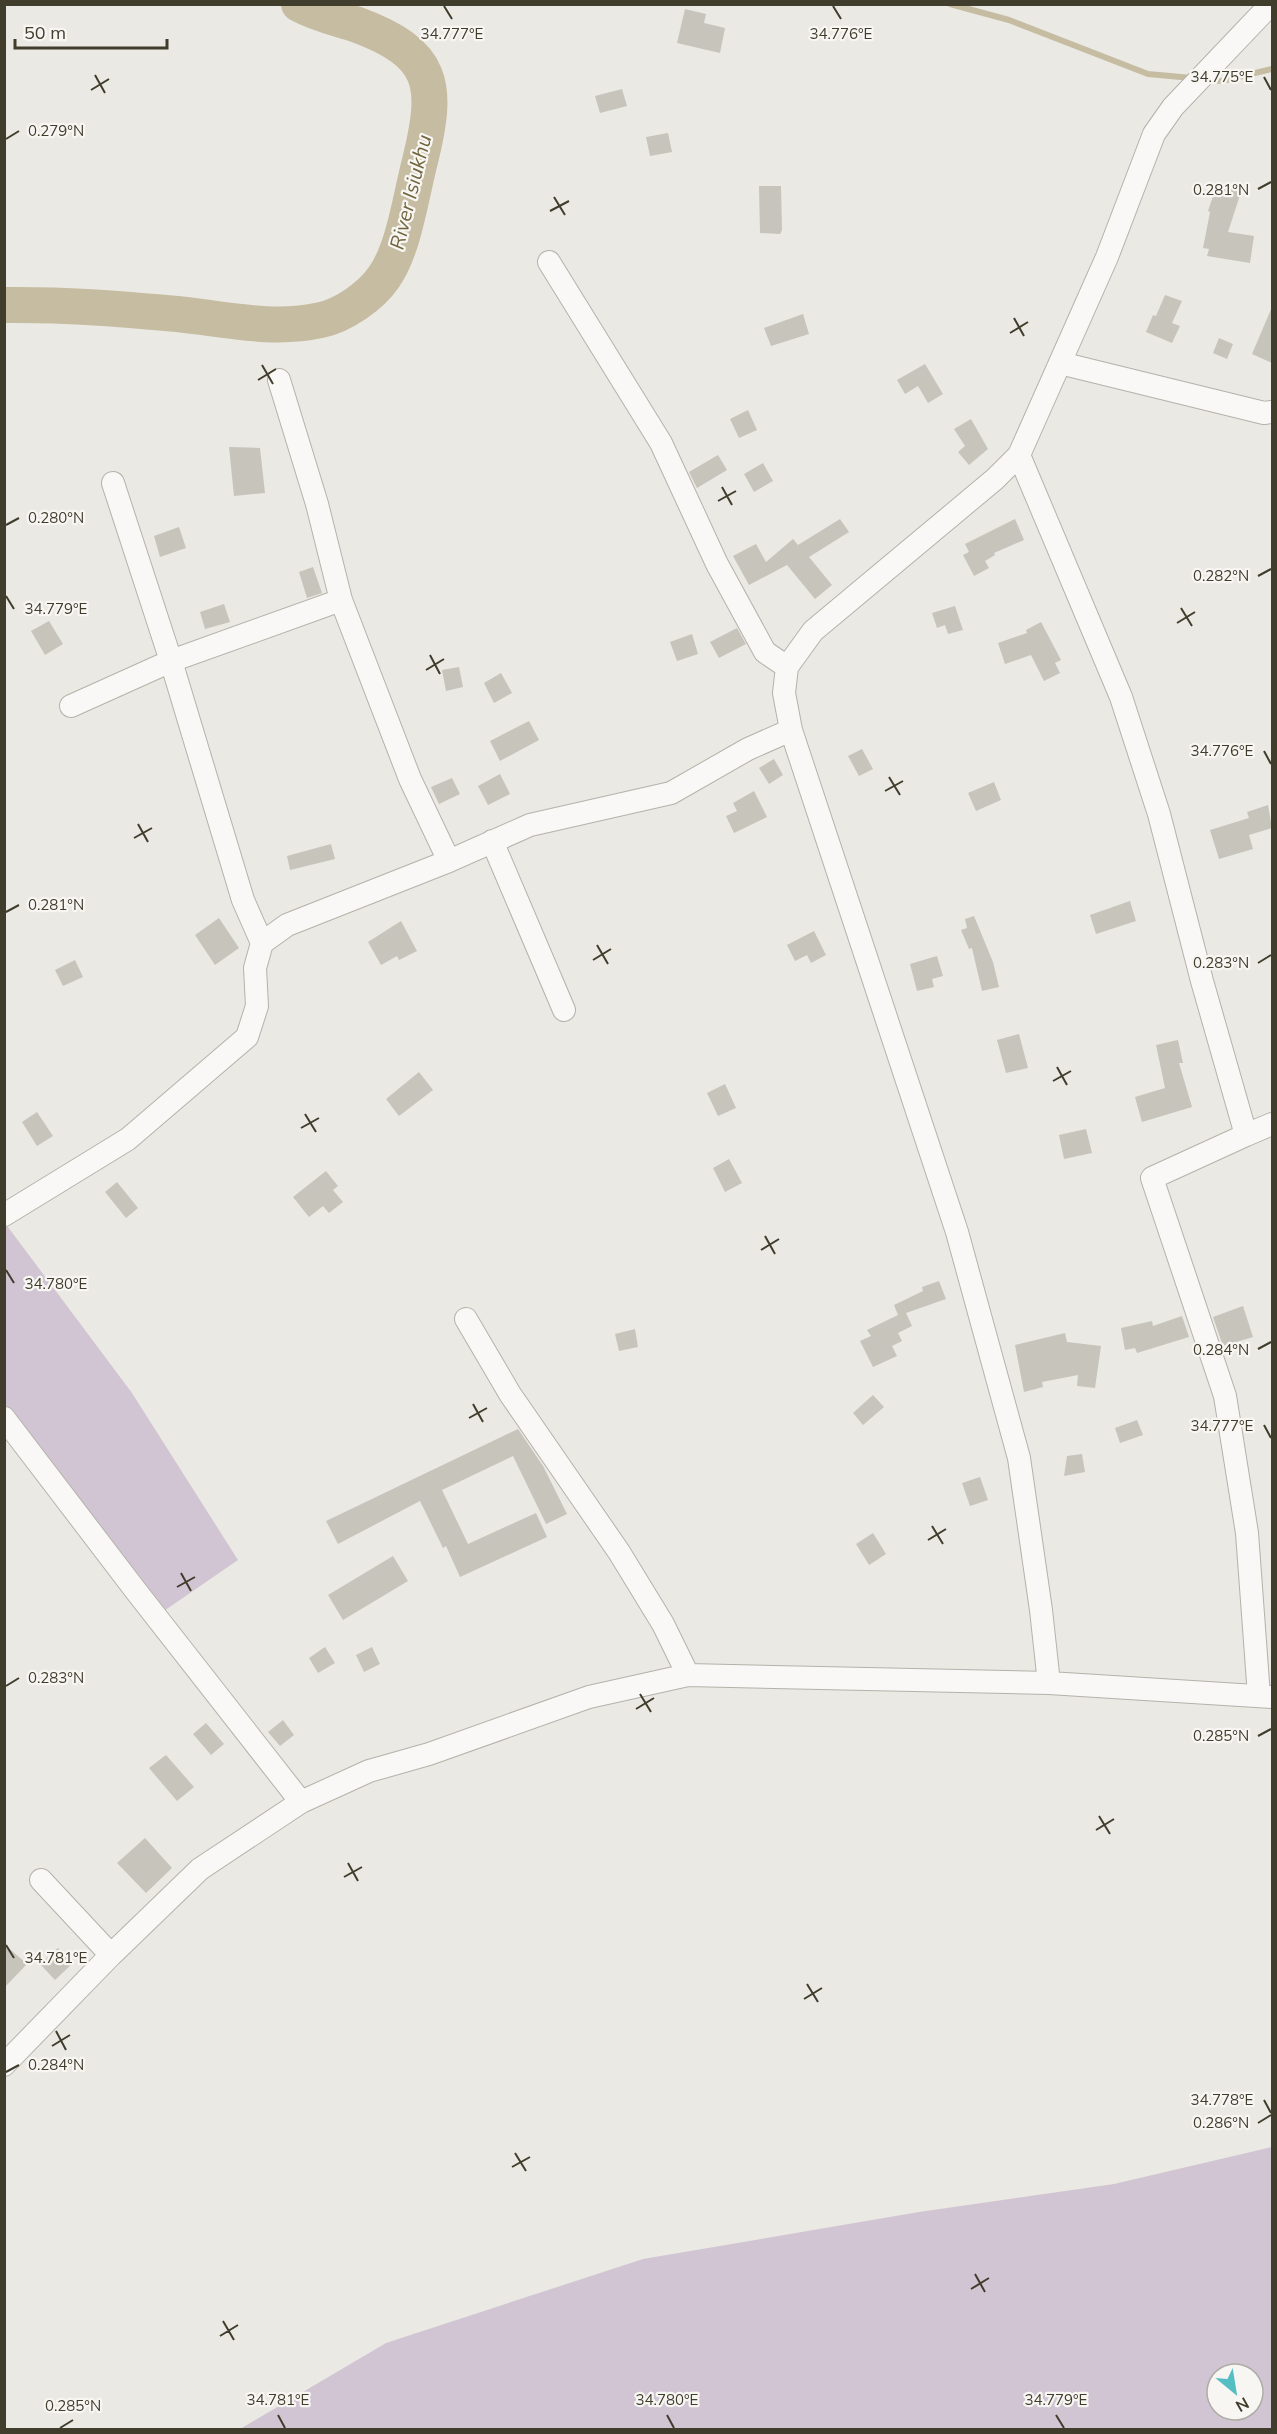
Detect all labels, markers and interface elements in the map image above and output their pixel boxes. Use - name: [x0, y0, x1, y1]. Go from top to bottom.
- scale bar: [15, 12, 166, 50]
- text: 50 m: [24, 21, 66, 44]
- text: 34.777°E: [421, 24, 484, 43]
- text: 34.776°E: [810, 24, 873, 43]
- text: 34.775°E: [1191, 67, 1254, 86]
- text: 0.279°N: [28, 121, 84, 140]
- water label: River Isiukhu: [384, 132, 436, 252]
- text: 0.281°N: [1193, 180, 1249, 199]
- text: 0.280°N: [28, 508, 84, 527]
- text: 0.282°N: [1193, 566, 1249, 585]
- text: 34.779°E: [25, 599, 88, 618]
- text: 34.776°E: [1191, 741, 1254, 760]
- text: 0.281°N: [28, 895, 84, 914]
- text: 0.283°N: [1193, 953, 1249, 972]
- text: 34.780°E: [25, 1274, 88, 1293]
- text: 0.284°N: [1193, 1340, 1249, 1359]
- text: 34.777°E: [1191, 1416, 1254, 1435]
- text: 0.283°N: [28, 1668, 84, 1687]
- text: 0.285°N: [1193, 1726, 1249, 1745]
- text: 34.781°E: [25, 1948, 88, 1967]
- text: 0.284°N: [28, 2055, 84, 2074]
- text: 34.778°E: [1191, 2090, 1254, 2109]
- text: 0.286°N: [1193, 2113, 1249, 2132]
- north arrow: [1205, 2362, 1265, 2422]
- text: 34.781°E: [247, 2390, 310, 2409]
- text: 34.780°E: [636, 2390, 699, 2409]
- text: 34.779°E: [1025, 2390, 1088, 2409]
- text: N: [1232, 2393, 1253, 2417]
- text: 0.285°N: [45, 2396, 101, 2415]

